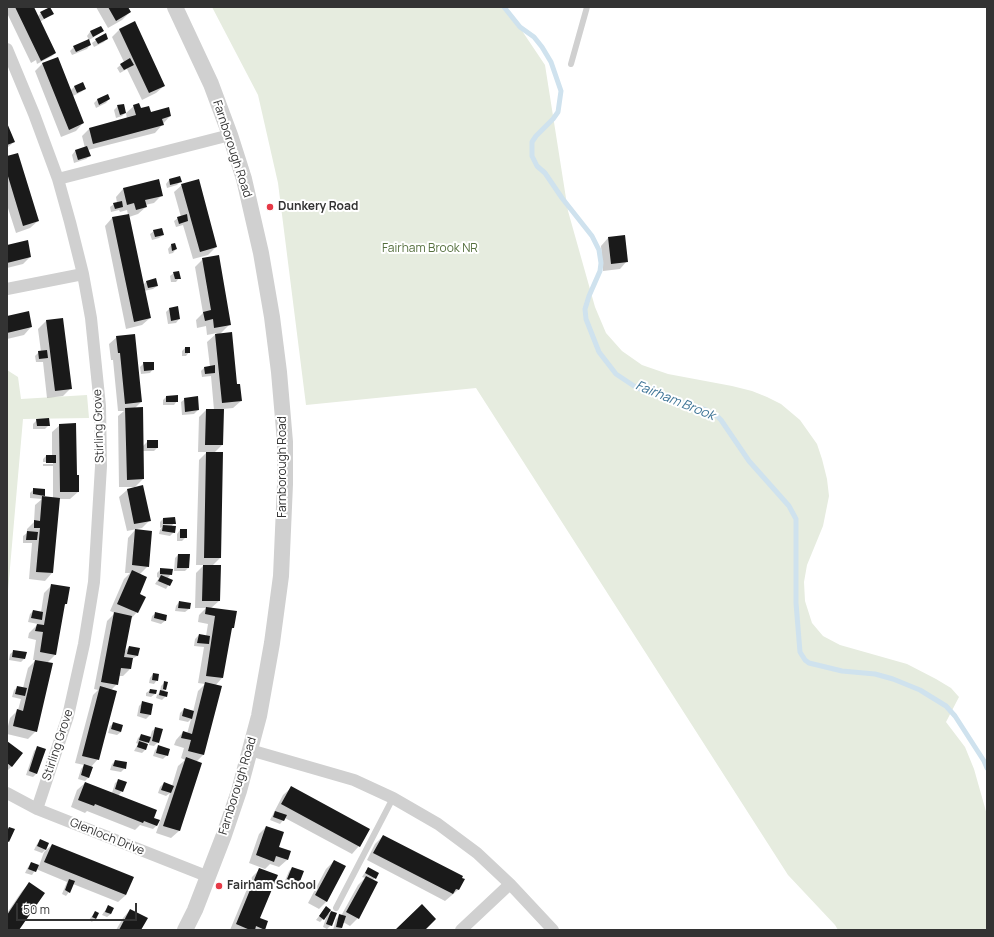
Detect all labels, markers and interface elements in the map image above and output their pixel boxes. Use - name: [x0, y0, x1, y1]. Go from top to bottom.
- street label: Farnborough Road: [209, 98, 255, 200]
- place label: Dunkery Road: [278, 200, 358, 214]
- marker: Dunkery Road: [265, 202, 275, 212]
- park label: Fairham Brook NR: [382, 242, 478, 256]
- water label: Fairham Brook: [633, 378, 717, 424]
- street label: Stirling Grove: [91, 389, 107, 463]
- street label: Farnborough Road: [276, 416, 290, 518]
- street label: Stirling Grove: [40, 708, 76, 782]
- street label: Farnborough Road: [216, 735, 260, 837]
- street label: Glenloch Drive: [68, 815, 146, 859]
- place label: Fairham School: [227, 879, 316, 893]
- marker: Fairham School: [214, 881, 224, 891]
- scale bar: [18, 895, 139, 921]
- text: 50 m: [23, 901, 50, 918]

